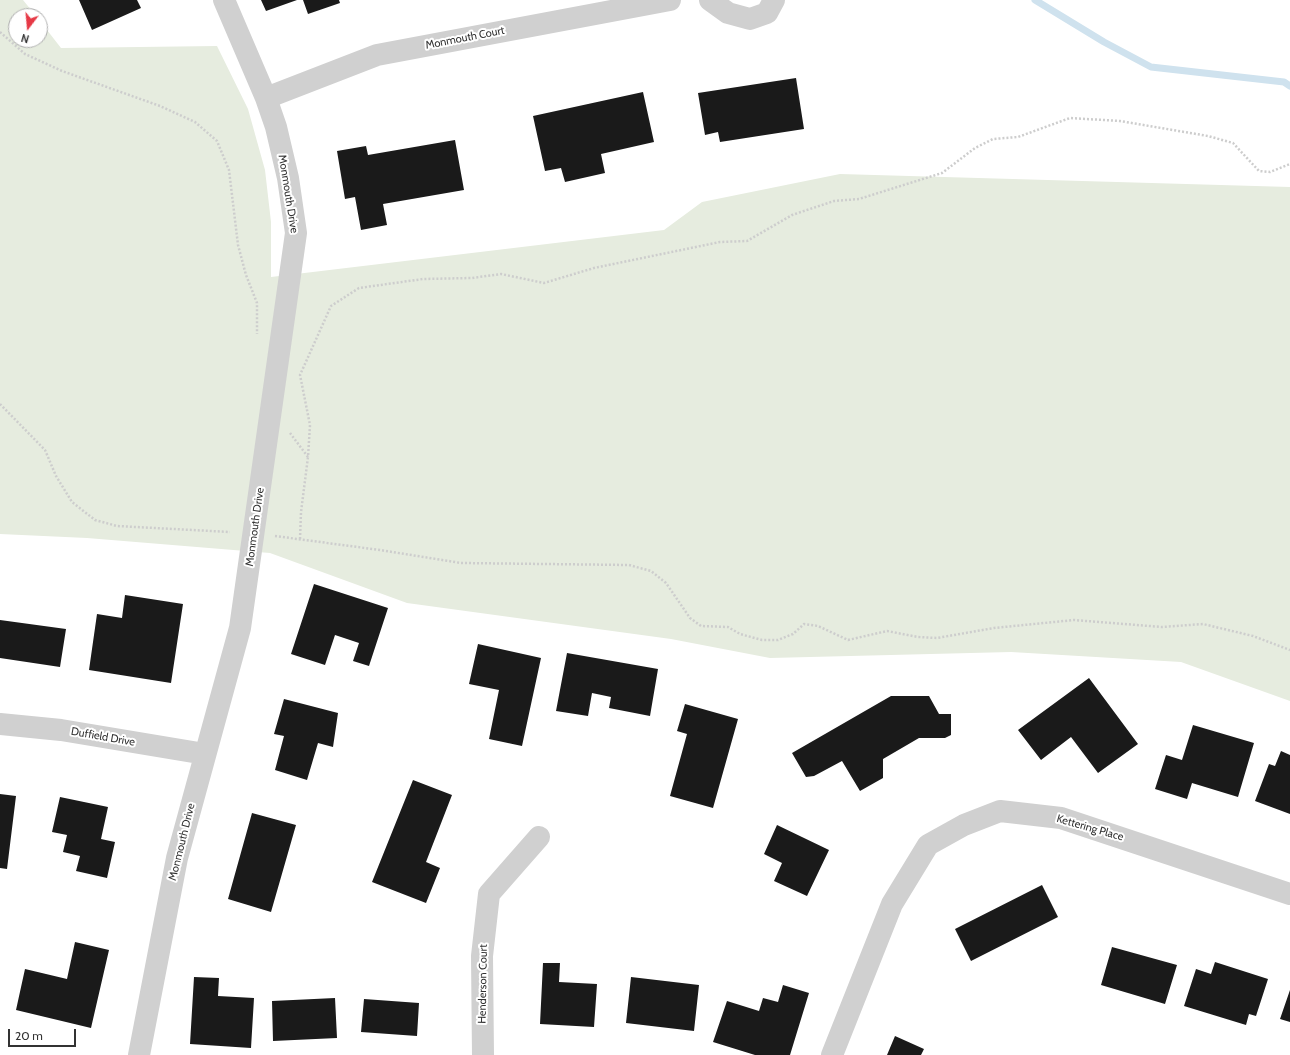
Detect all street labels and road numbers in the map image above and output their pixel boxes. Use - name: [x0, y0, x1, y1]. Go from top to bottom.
- street label: Monmouth Court: [424, 24, 506, 52]
- street label: Monmouth Drive: [275, 154, 301, 234]
- street label: Monmouth Drive: [243, 487, 267, 567]
- street label: Duffield Drive: [70, 725, 136, 749]
- street label: Monmouth Drive: [166, 802, 198, 882]
- street label: Kettering Place: [1055, 812, 1125, 844]
- street label: Henderson Court: [476, 944, 490, 1024]

